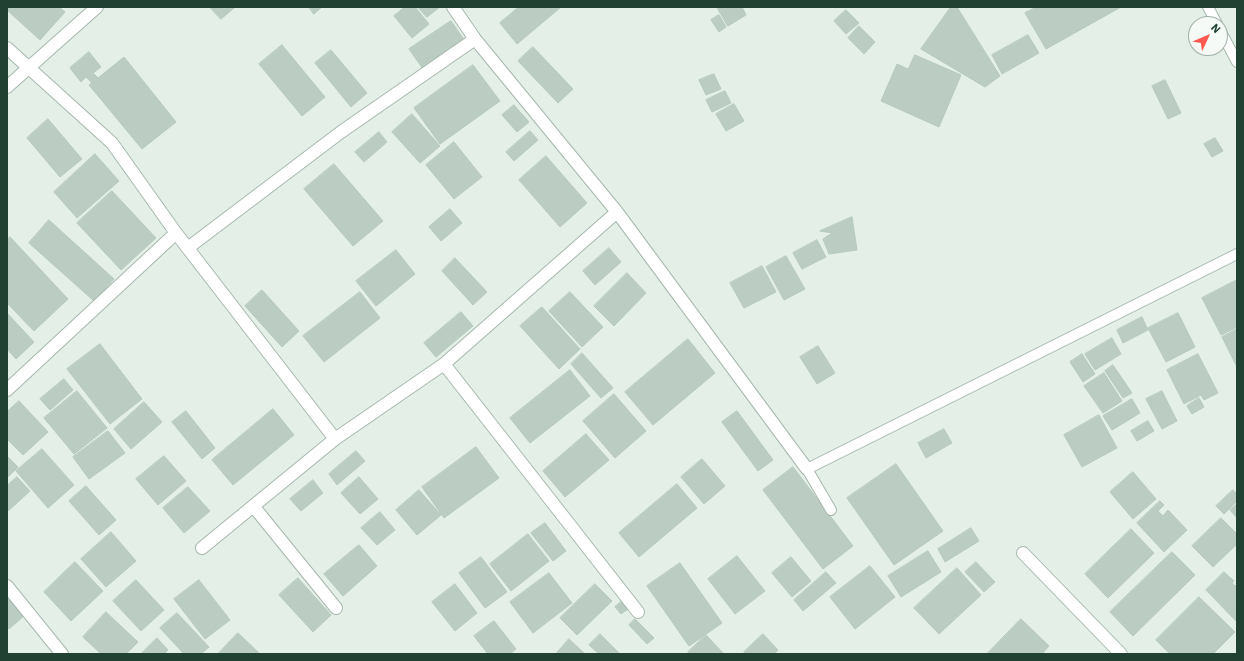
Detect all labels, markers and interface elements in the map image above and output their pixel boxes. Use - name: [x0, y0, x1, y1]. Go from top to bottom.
- north arrow: [1188, 16, 1228, 56]
- text: N: [1208, 21, 1224, 36]

